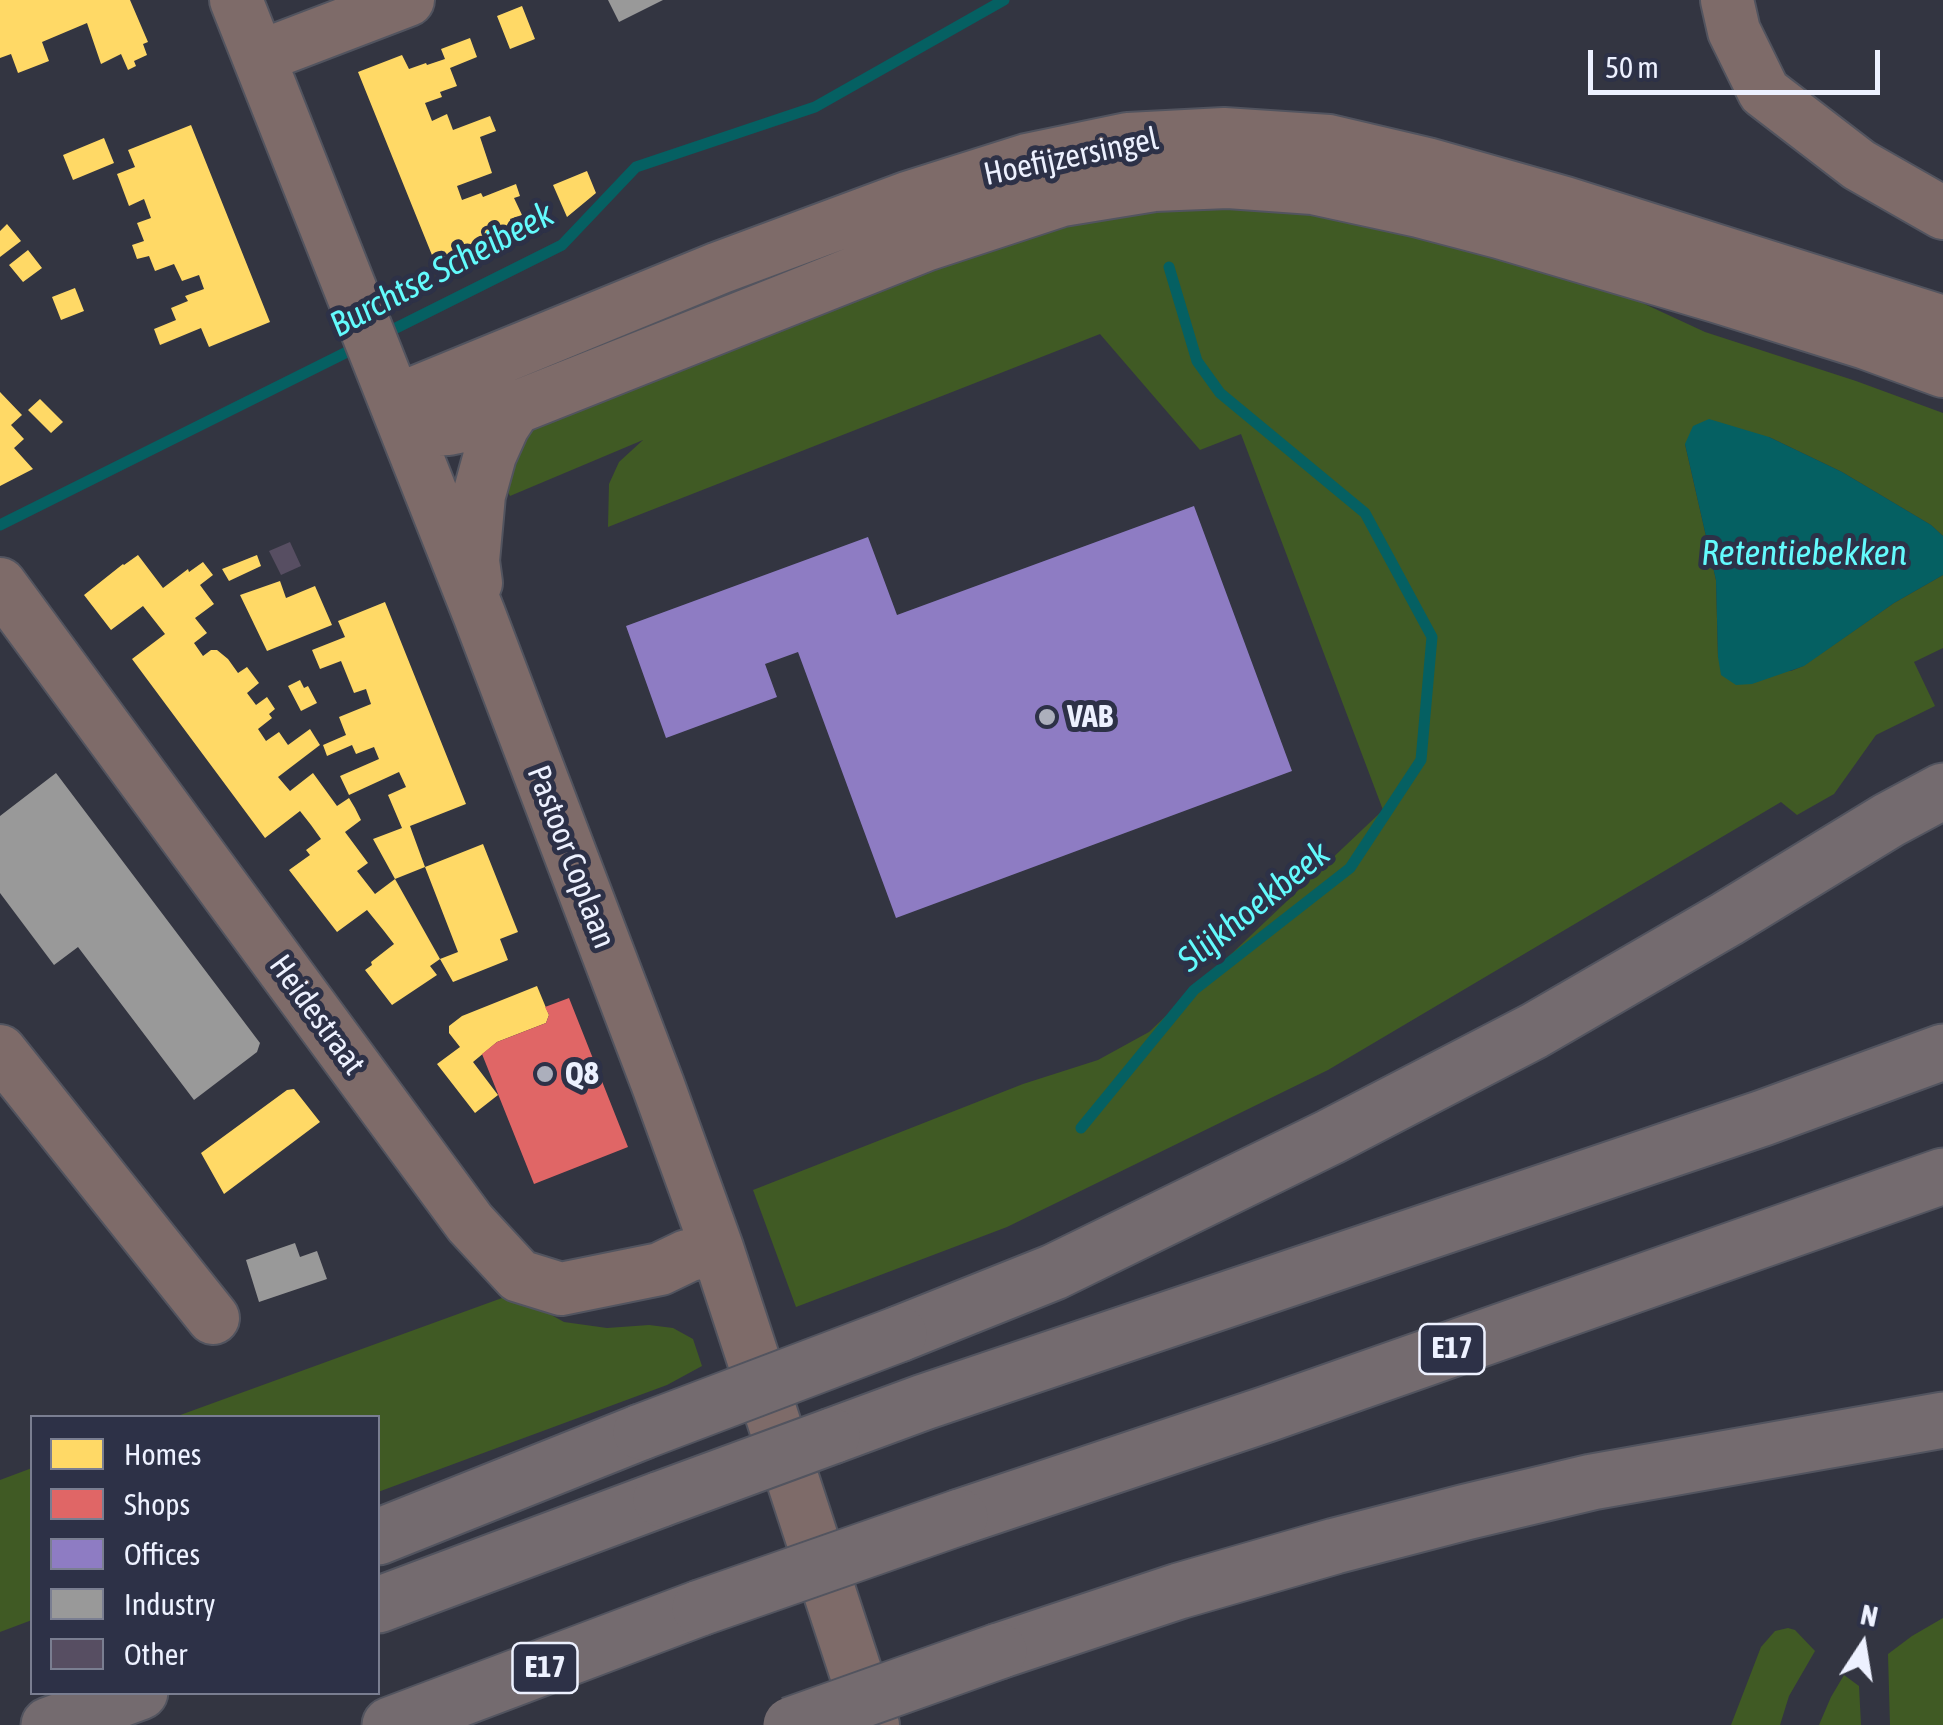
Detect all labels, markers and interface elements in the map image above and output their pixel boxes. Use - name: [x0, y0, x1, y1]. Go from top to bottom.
- scale bar: [1593, 30, 1886, 92]
- text: 50 m: [1605, 50, 1659, 84]
- street label: Hoefijzersingel: [980, 120, 1162, 194]
- water label: Burchtse Scheibeek: [323, 193, 561, 347]
- water label: Retentiebekken: [1701, 533, 1907, 575]
- place label: VAB: [1067, 698, 1113, 736]
- marker: VAB: [1036, 706, 1058, 728]
- street label: Pastoor Coplaan: [519, 760, 623, 954]
- water label: Slijkhoekbeek: [1170, 833, 1338, 981]
- street label: Heidestraat: [261, 948, 373, 1082]
- place label: Q8: [565, 1055, 599, 1093]
- marker: Q8: [534, 1063, 556, 1085]
- road number: E17: [1420, 1324, 1484, 1374]
- legend: [30, 1415, 380, 1695]
- text: Homes: [124, 1437, 201, 1471]
- text: Shops: [124, 1487, 190, 1521]
- text: Offices: [124, 1537, 200, 1571]
- text: Industry: [124, 1587, 215, 1621]
- north arrow: [1813, 1595, 1913, 1695]
- text: N: [1858, 1598, 1881, 1633]
- text: Other: [124, 1637, 187, 1671]
- road number: E17: [512, 1643, 578, 1693]

